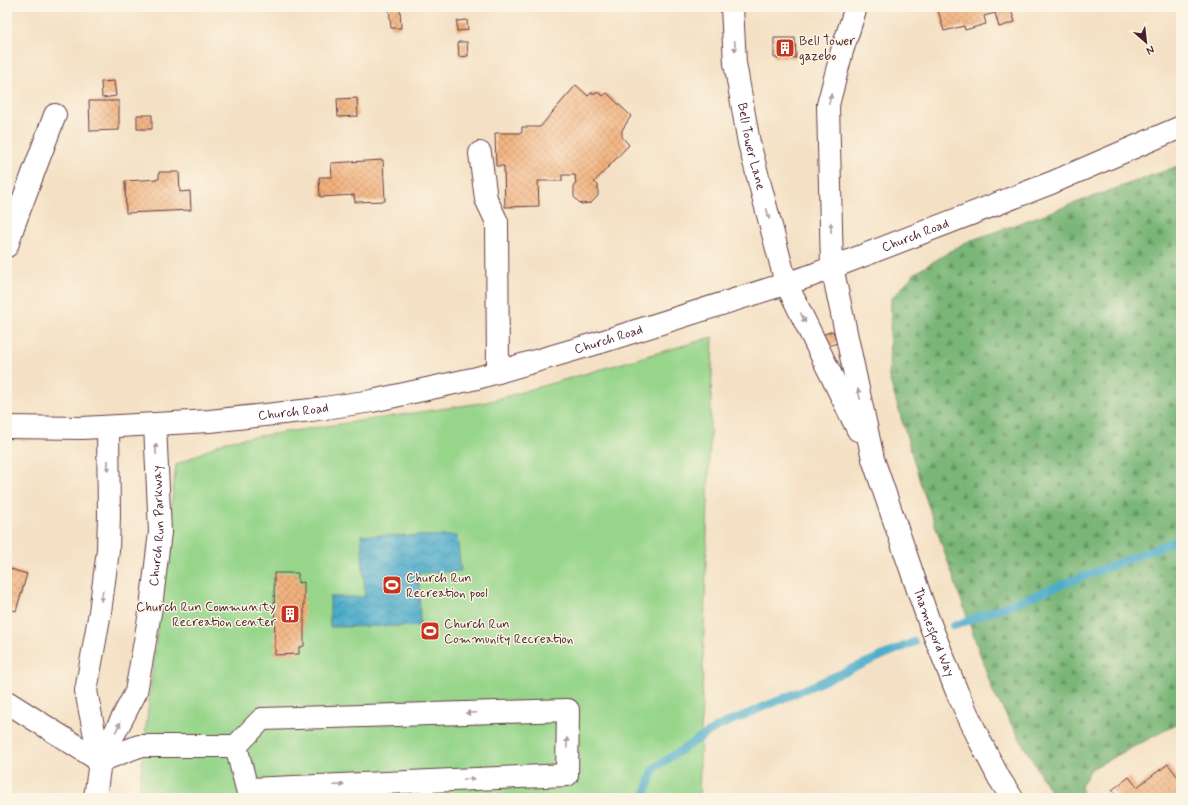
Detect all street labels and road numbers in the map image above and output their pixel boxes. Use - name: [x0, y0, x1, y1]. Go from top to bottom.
- street label: Bell Tower Lane: [734, 101, 770, 192]
- street label: Church Road: [879, 215, 951, 256]
- street label: Church Road: [572, 321, 645, 358]
- street label: Church Road: [257, 399, 330, 424]
- street label: Church Run Parkway: [145, 465, 169, 587]
- street label: Thamesford Way: [909, 586, 959, 679]

